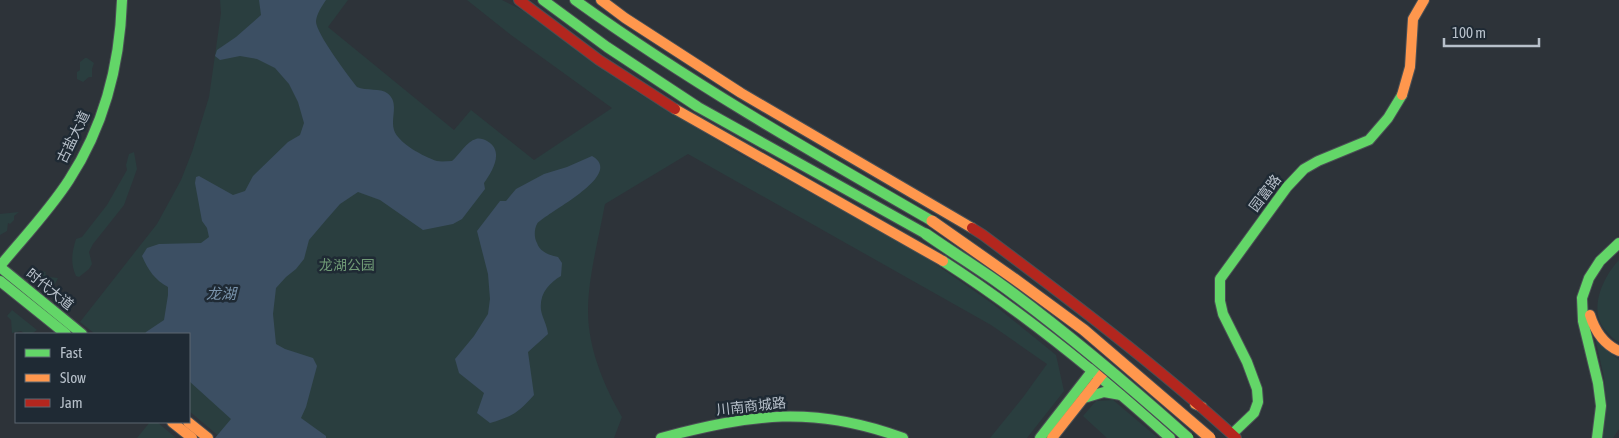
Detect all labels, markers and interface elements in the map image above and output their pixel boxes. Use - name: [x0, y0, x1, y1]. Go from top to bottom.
- scale bar: [1444, 15, 1539, 47]
- text: 100 m: [1452, 24, 1486, 41]
- street label: 古盐大道: [54, 108, 92, 166]
- street label: 园富路: [1246, 171, 1284, 215]
- park label: 龙湖公园: [319, 257, 375, 273]
- street label: 时代大道: [23, 265, 77, 313]
- water label: 龙湖: [206, 285, 238, 302]
- legend: [15, 333, 190, 423]
- text: Fast: [60, 344, 82, 361]
- text: Slow: [60, 369, 86, 386]
- text: Jam: [60, 394, 83, 411]
- street label: 川南商城路: [715, 394, 787, 418]

